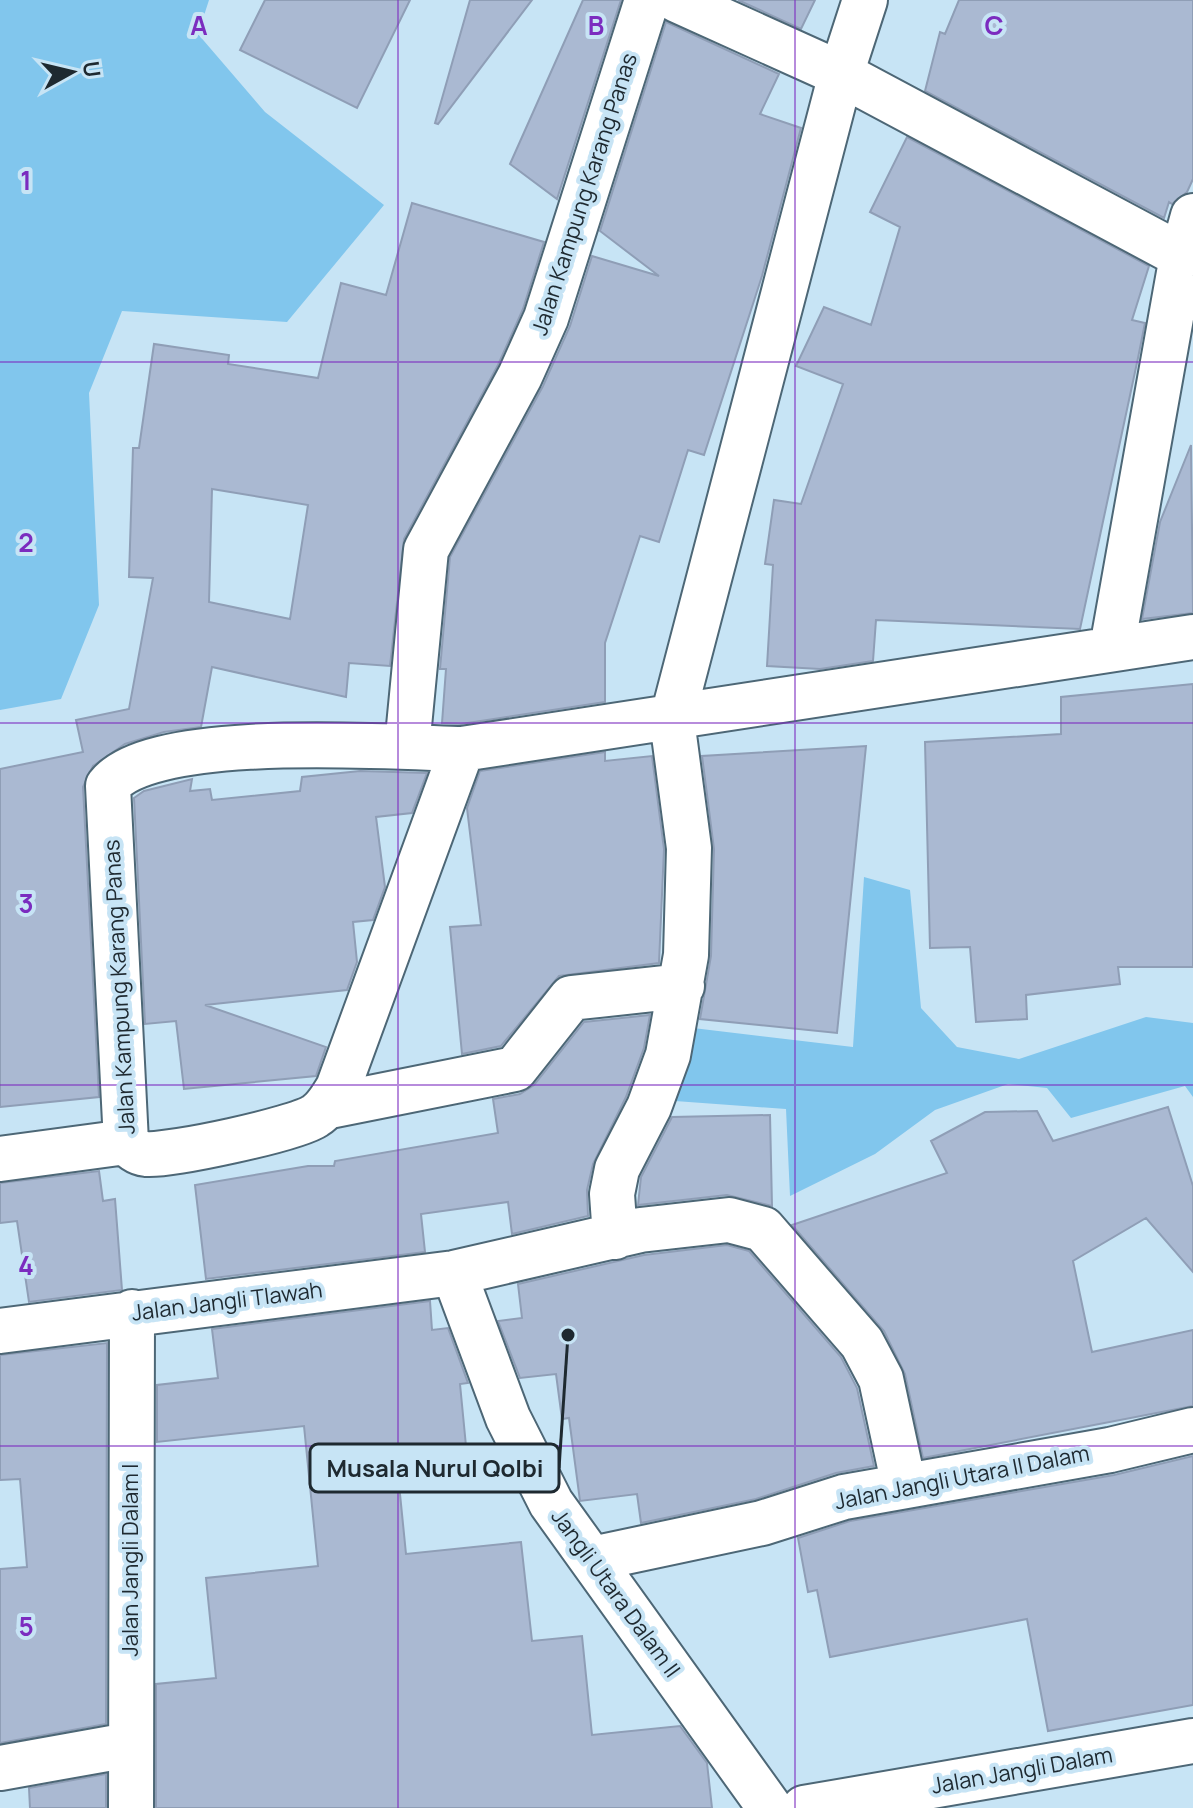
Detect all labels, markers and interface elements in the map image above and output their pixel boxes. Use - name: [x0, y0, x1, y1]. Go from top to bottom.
- text: A: [190, 7, 208, 43]
- text: B: [588, 7, 604, 43]
- text: C: [984, 7, 1004, 43]
- north arrow: [32, 32, 112, 112]
- street label: Jalan Kampung Karang Panas: [524, 49, 644, 339]
- text: U: [76, 59, 108, 79]
- text: 1: [20, 162, 32, 198]
- text: 2: [18, 524, 34, 560]
- street label: Jalan Kampung Karang Panas: [96, 839, 142, 1135]
- text: 3: [18, 885, 34, 921]
- text: 4: [18, 1247, 34, 1283]
- street label: Jalan Jangli Tlawah: [130, 1274, 324, 1328]
- street label: Jalan Jangli Utara II Dalam: [832, 1438, 1092, 1516]
- callout: Musala Nurul Qolbi: [310, 1444, 559, 1492]
- text: Musala Nurul Qolbi: [326, 1451, 544, 1484]
- street label: Jalan Jangli Dalam I: [115, 1464, 145, 1656]
- street label: Jangli Utara Dalam II: [545, 1503, 687, 1683]
- text: 5: [18, 1608, 34, 1644]
- street label: Jalan Jangli Dalam: [929, 1739, 1115, 1801]

